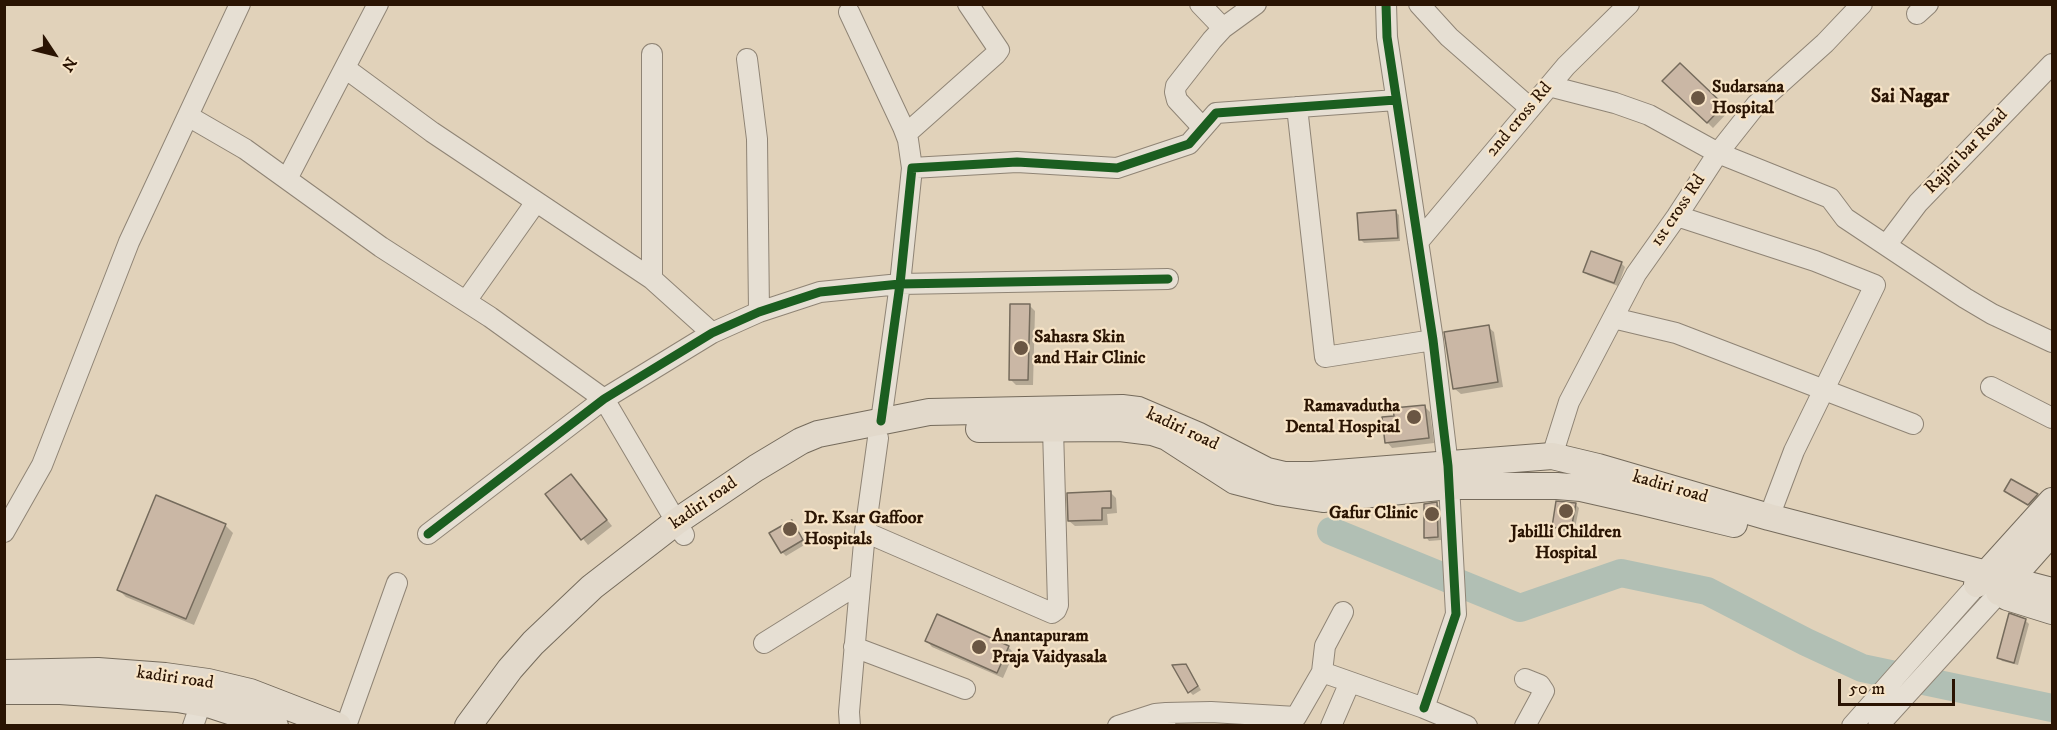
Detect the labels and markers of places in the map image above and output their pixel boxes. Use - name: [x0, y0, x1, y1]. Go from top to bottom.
- place label: Sudarsana Hospital: [1712, 77, 1784, 119]
- marker: Sudarsana Hospital: [1689, 89, 1707, 107]
- place label: Sahasra Skin and Hair Clinic: [1034, 327, 1146, 370]
- marker: Sahasra Skin and Hair Clinic: [1012, 339, 1030, 357]
- place label: Ramavadutha Dental Hospital: [1285, 396, 1400, 438]
- marker: Ramavadutha Dental Hospital: [1405, 408, 1423, 426]
- marker: Jabilli Children Hospital: [1557, 502, 1575, 520]
- place label: Gafur Clinic: [1329, 503, 1418, 525]
- marker: Gafur Clinic: [1423, 505, 1441, 523]
- place label: Dr. Ksar Gaffoor Hospitals: [804, 508, 923, 550]
- marker: Dr. Ksar Gaffoor Hospitals: [781, 520, 799, 538]
- place label: Jabilli Children Hospital: [1511, 522, 1621, 564]
- place label: Anantapuram Praja Vaidyasala: [992, 626, 1107, 668]
- marker: Anantapuram Praja Vaidyasala: [970, 638, 988, 656]

